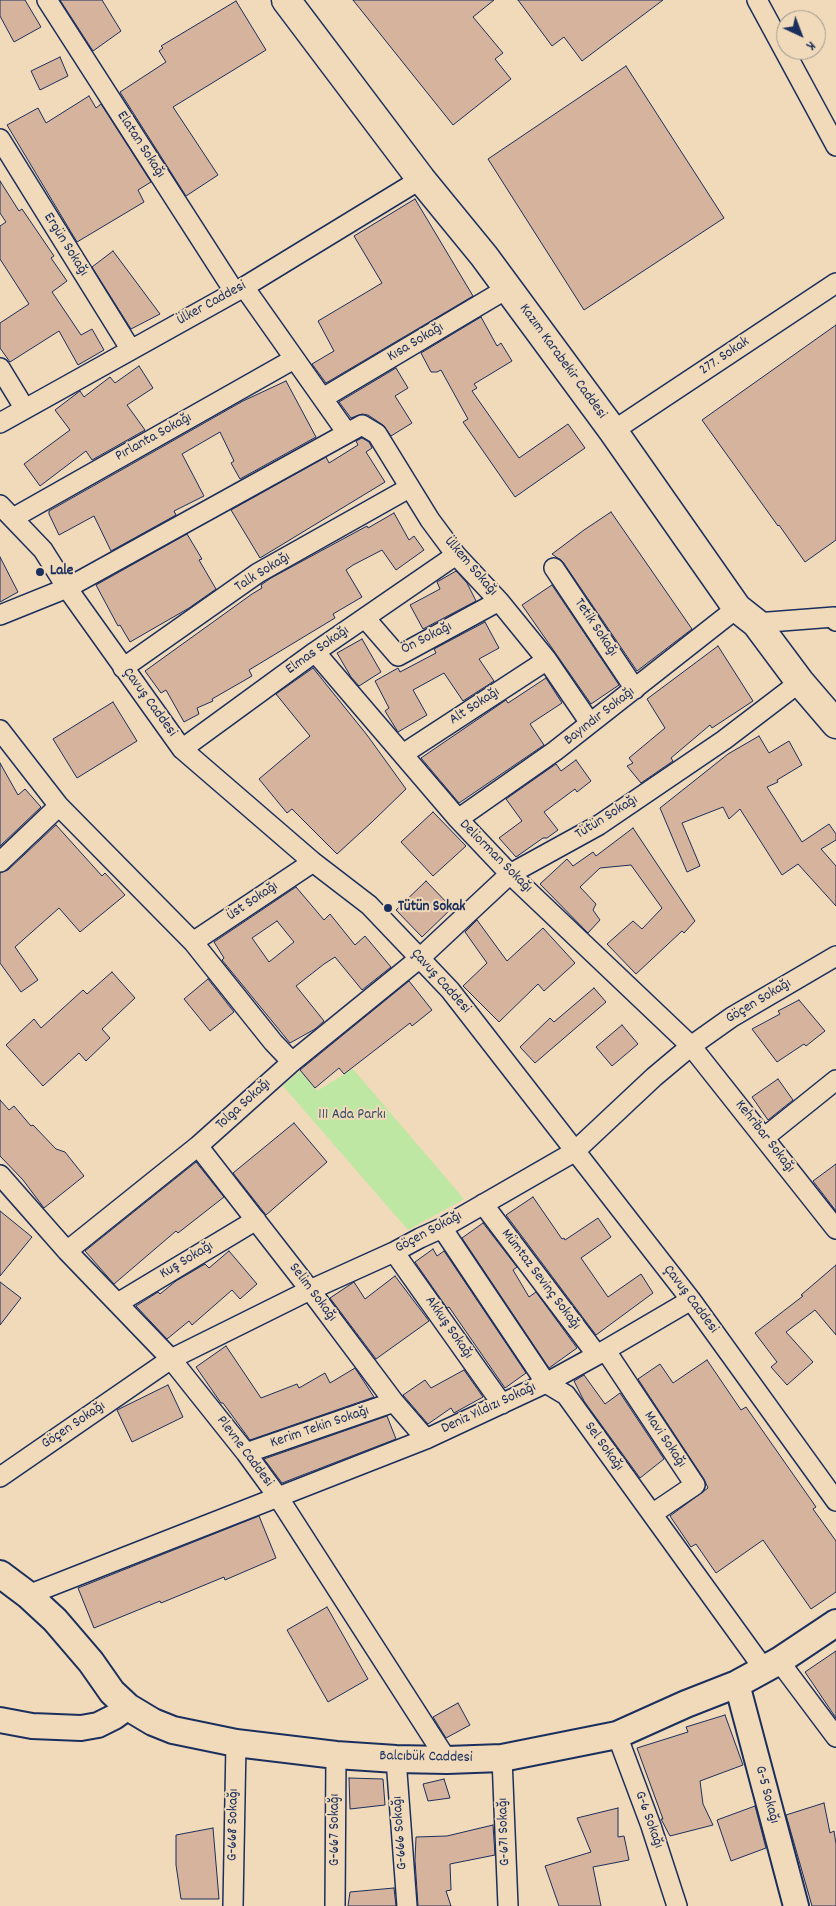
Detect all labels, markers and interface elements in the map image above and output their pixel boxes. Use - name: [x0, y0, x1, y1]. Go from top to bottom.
- north arrow: [776, 10, 826, 60]
- text: K: [801, 36, 820, 55]
- street label: Elatan Sokağı: [112, 108, 168, 182]
- street label: Ergün Sokağı: [38, 210, 92, 280]
- street label: Ülker Caddesi: [174, 278, 250, 330]
- street label: Kazım Karabekir Caddesi: [514, 301, 610, 423]
- street label: Kısa Sokağı: [385, 319, 447, 367]
- street label: 277. Sokak: [697, 334, 753, 380]
- street label: Pırlanta Sokağı: [113, 410, 195, 466]
- street label: Ülkem Sokağı: [439, 534, 501, 600]
- street label: Talk Sokağı: [232, 549, 294, 597]
- place label: Lale: [50, 563, 73, 581]
- marker: Lale: [34, 566, 46, 578]
- street label: Tetik Sokağı: [569, 595, 621, 661]
- street label: Ön Sokağı: [399, 619, 455, 659]
- street label: Elmas Sokağı: [283, 623, 353, 679]
- street label: Çavuş Caddesi: [118, 665, 180, 741]
- street label: Alt Sokağı: [446, 684, 504, 730]
- street label: Bayındır Sokağı: [561, 684, 639, 750]
- street label: Tütün Sokağı: [572, 792, 642, 844]
- street label: Deliorman Sokağı: [455, 817, 535, 897]
- street label: Üst Sokağı: [224, 878, 282, 926]
- place label: Tütün Sokak: [398, 899, 465, 917]
- marker: Tütün Sokak: [382, 902, 394, 914]
- street label: Çavuş Caddesi: [406, 946, 474, 1018]
- street label: Göçen Sokağı: [723, 975, 795, 1029]
- street label: Tolga Sokağı: [213, 1076, 275, 1134]
- street label: Kehribar Sokağı: [730, 1097, 798, 1177]
- park label: 111 Ada Parkı: [318, 1107, 386, 1125]
- street label: Göçen Sokağı: [393, 1208, 465, 1258]
- street label: Mümtaz Sevinç Sokağı: [496, 1226, 584, 1334]
- street label: Kuş Sokağı: [157, 1238, 217, 1284]
- street label: Selim Sokağı: [284, 1260, 340, 1326]
- street label: Çavuş Caddesi: [658, 1262, 722, 1338]
- street label: Akkuş Sokağı: [420, 1293, 476, 1363]
- street label: Deniz Yıldızı Sokağı: [439, 1379, 539, 1439]
- street label: Göçen Sokağı: [39, 1398, 109, 1454]
- street label: Kerim Tekin Sokağı: [268, 1403, 372, 1453]
- street label: Mavi Sokağı: [639, 1408, 689, 1472]
- street label: Plevne Caddesi: [211, 1413, 277, 1491]
- street label: Sel Sokağı: [579, 1419, 627, 1475]
- street label: Balcıbük Caddesi: [379, 1748, 473, 1768]
- street label: G-5 Sokağı: [750, 1764, 782, 1826]
- street label: G-668 Sokağı: [224, 1789, 244, 1861]
- street label: G-6 Sokağı: [629, 1789, 667, 1851]
- street label: G-667 Sokağı: [327, 1794, 345, 1866]
- street label: G-666 Sokağı: [389, 1795, 413, 1871]
- street label: G-671 Sokağı: [495, 1798, 515, 1866]

